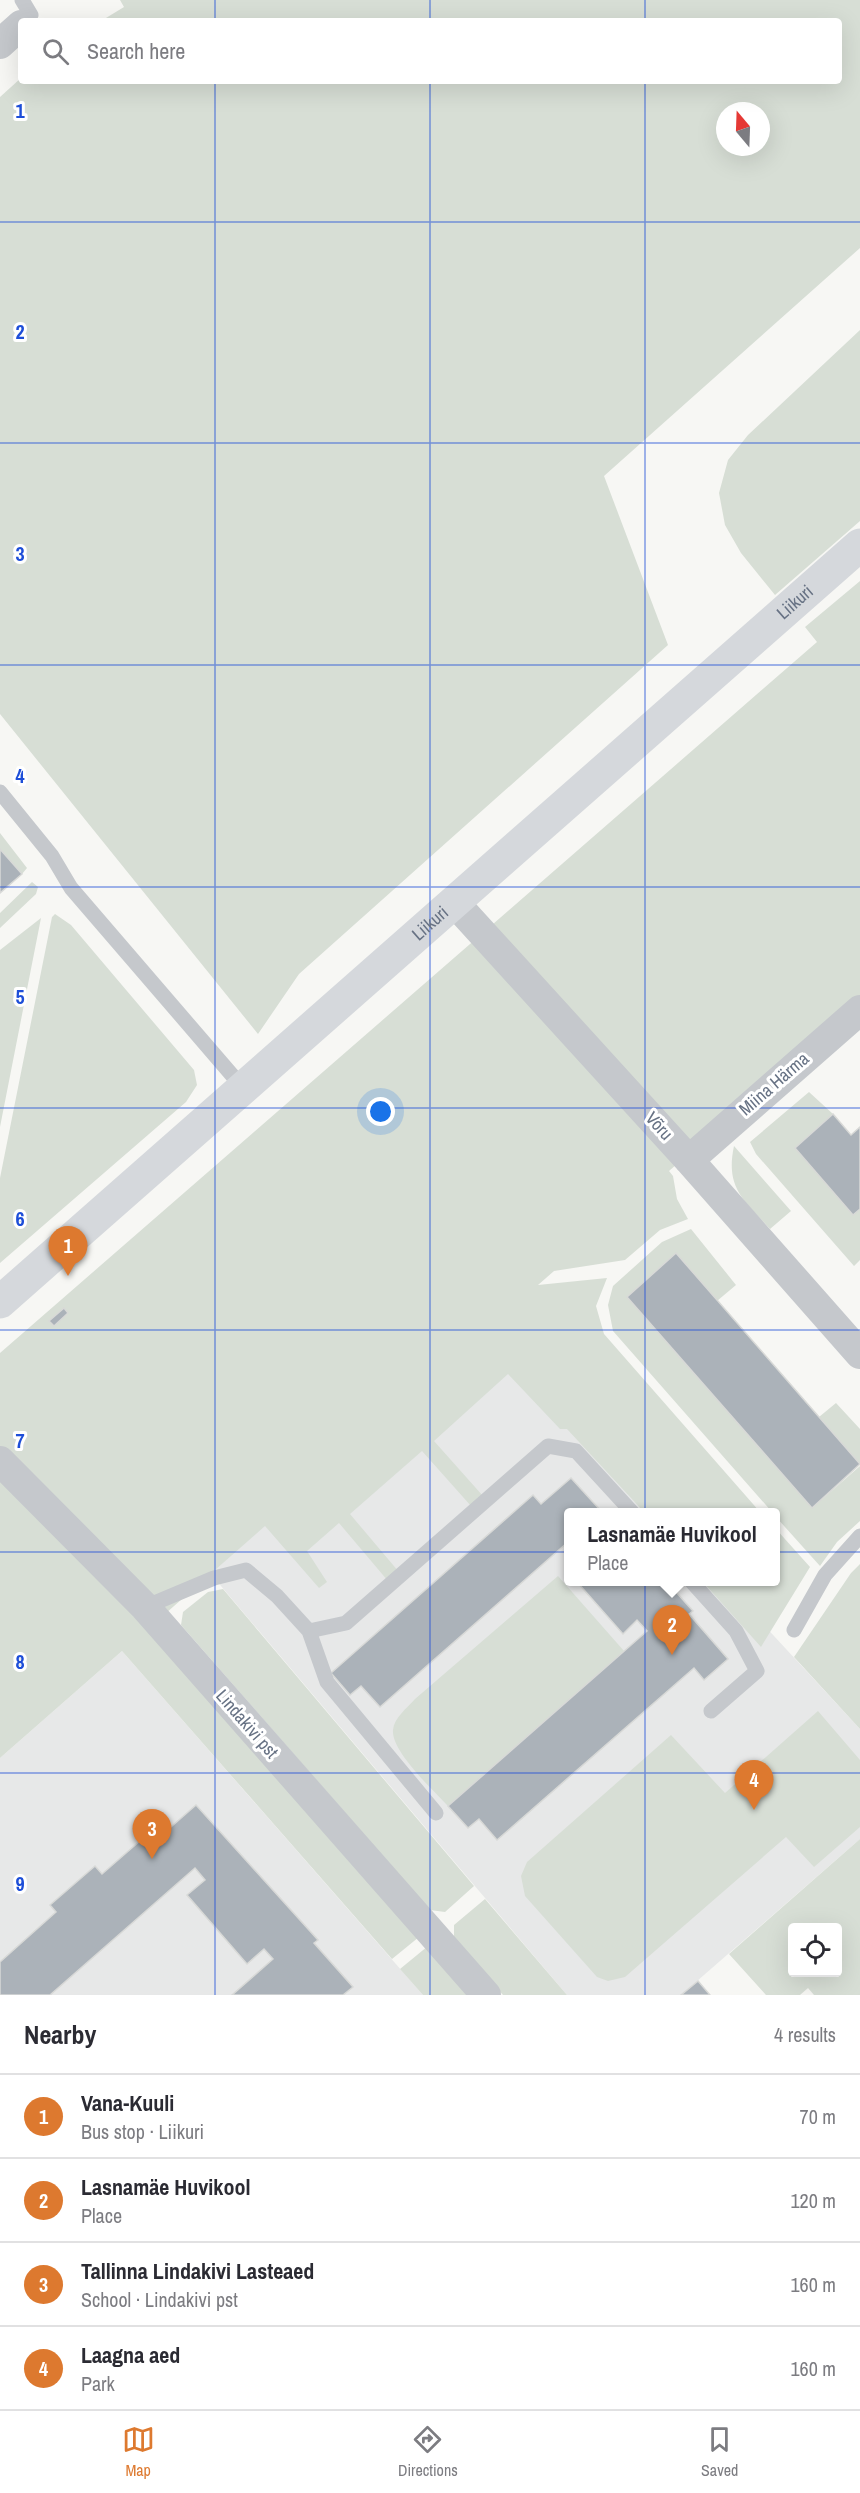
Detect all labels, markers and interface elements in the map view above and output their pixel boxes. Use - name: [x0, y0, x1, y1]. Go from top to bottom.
- search box: [18, 18, 842, 84]
- icon: search: [39, 35, 72, 68]
- text: Search here: [87, 36, 185, 66]
- text: 1: [15, 97, 25, 124]
- north arrow: [716, 102, 770, 156]
- text: 2: [15, 318, 25, 345]
- text: 3: [15, 540, 25, 567]
- street label: Liikuri: [771, 579, 818, 625]
- text: 4: [15, 762, 25, 789]
- street label: Liikuri: [406, 900, 453, 946]
- text: 5: [15, 983, 25, 1010]
- street label: Miina Härma: [733, 1046, 814, 1121]
- your location: [366, 1097, 395, 1126]
- street label: Võru: [640, 1106, 679, 1145]
- text: 6: [15, 1205, 25, 1232]
- pin: 1: [48, 1226, 88, 1276]
- text: 7: [15, 1427, 25, 1454]
- popup: [564, 1508, 780, 1586]
- text: Lasnamäe Huvikool: [587, 1519, 757, 1549]
- text: Place: [587, 1549, 628, 1576]
- pin: 2: [652, 1606, 692, 1655]
- text: 8: [15, 1648, 25, 1675]
- street label: Lindakivi pst: [210, 1684, 284, 1763]
- pin: 4: [734, 1760, 774, 1810]
- pin: 3: [132, 1810, 172, 1859]
- text: 9: [15, 1870, 25, 1897]
- map controls: [788, 1923, 842, 1977]
- button: locate: [788, 1923, 842, 1977]
- text: Nearby: [24, 2017, 96, 2052]
- text: 4 results: [774, 2021, 836, 2048]
- text: Vana-Kuuli: [81, 2088, 174, 2118]
- text: 1: [39, 2103, 48, 2130]
- text: 70 m: [800, 2103, 836, 2130]
- text: Bus stop · Liikuri: [81, 2118, 204, 2145]
- text: Lasnamäe Huvikool: [81, 2172, 250, 2202]
- text: 2: [39, 2187, 48, 2214]
- text: 120 m: [790, 2187, 836, 2214]
- text: Place: [81, 2202, 122, 2229]
- text: Tallinna Lindakivi Lasteaed: [81, 2256, 314, 2286]
- text: 3: [39, 2271, 48, 2298]
- text: 160 m: [790, 2271, 836, 2298]
- text: School · Lindakivi pst: [81, 2286, 238, 2313]
- text: Laagna aed: [81, 2340, 180, 2370]
- text: 4: [39, 2355, 48, 2382]
- text: 160 m: [790, 2355, 836, 2382]
- text: Park: [81, 2370, 115, 2397]
- tab: Map: [122, 2423, 155, 2481]
- tab: Directions: [398, 2423, 458, 2481]
- tab: Saved: [701, 2423, 738, 2481]

